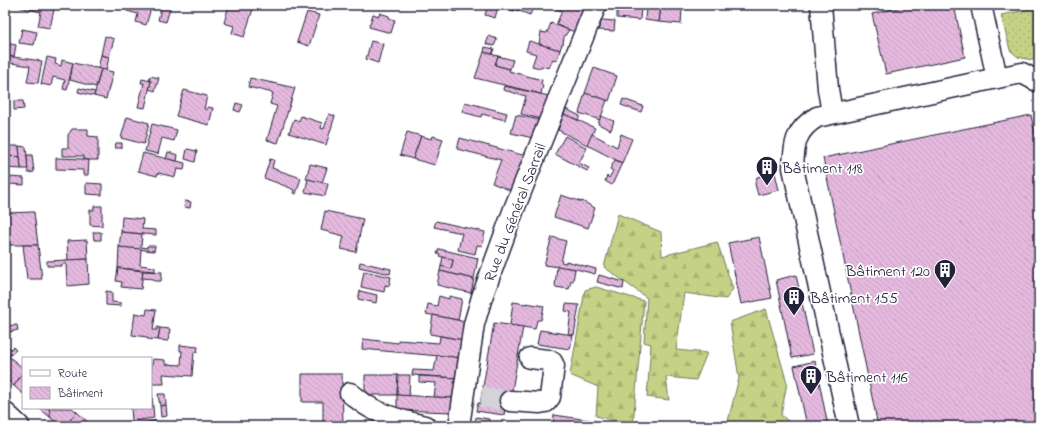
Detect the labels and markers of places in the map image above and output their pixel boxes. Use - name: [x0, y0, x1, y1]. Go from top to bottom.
- building icon: Bâtiment 118: [754, 154, 780, 187]
- place label: Bâtiment 118: [781, 157, 863, 181]
- building icon: Bâtiment 120: [932, 257, 958, 290]
- place label: Bâtiment 120: [845, 260, 930, 284]
- building icon: Bâtiment 155: [781, 284, 807, 317]
- place label: Bâtiment 155: [809, 287, 898, 311]
- building icon: Bâtiment 116: [798, 363, 824, 396]
- place label: Bâtiment 116: [825, 366, 908, 390]

